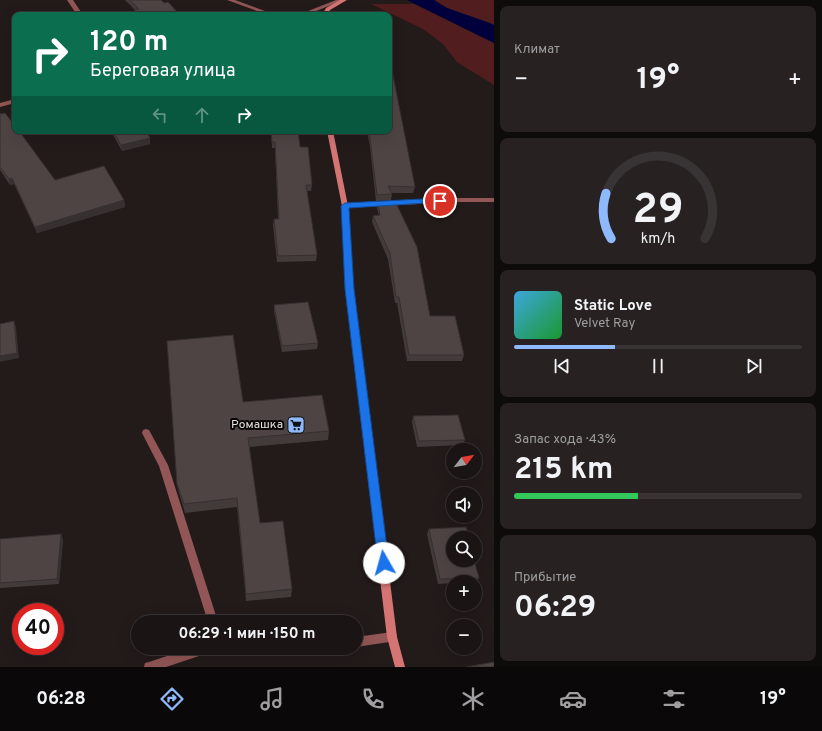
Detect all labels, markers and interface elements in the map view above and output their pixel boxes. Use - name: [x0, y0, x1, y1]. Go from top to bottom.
- text: 120 m: [90, 25, 168, 61]
- icon: right: [24, 28, 76, 80]
- text: Климат: [514, 42, 560, 58]
- text: Береговая улица: [90, 60, 235, 83]
- text: 19°: [637, 62, 679, 99]
- text: −: [514, 67, 528, 94]
- text: +: [788, 67, 802, 94]
- icon: left: [149, 104, 171, 126]
- icon: ahead: [191, 104, 213, 126]
- icon: right: [233, 104, 255, 126]
- pin: [423, 184, 457, 218]
- text: 29: [633, 185, 684, 238]
- icon: arrive: [429, 190, 451, 212]
- text: km/h: [641, 230, 675, 248]
- text: Static Love: [574, 297, 652, 316]
- text: Velvet Ray: [574, 316, 635, 332]
- icon: previous: [551, 355, 573, 377]
- icon: pause: [647, 355, 669, 377]
- icon: next: [743, 355, 765, 377]
- supermarket icon: Ромашка: [286, 415, 306, 435]
- place label: Ромашка: [231, 417, 283, 433]
- text: Запас хода · 43%: [514, 432, 616, 448]
- north arrow: [446, 443, 482, 479]
- map controls: [446, 443, 482, 655]
- text: 215 km: [514, 452, 613, 489]
- button: sound: [446, 487, 482, 523]
- button: search: [446, 531, 482, 567]
- position arrow: [363, 542, 405, 584]
- text: Прибытие: [514, 570, 576, 586]
- button: +: [446, 575, 482, 611]
- text: 06:29: [514, 590, 596, 627]
- speed limit sign: 40: [12, 603, 64, 655]
- button: −: [446, 619, 482, 655]
- text: 06:29 · 1 мин · 150 m: [179, 625, 315, 644]
- icon: directions: [158, 685, 186, 713]
- icon: music: [258, 685, 286, 713]
- icon: phone: [359, 685, 387, 713]
- icon: climate: [459, 685, 487, 713]
- icon: car: [559, 685, 587, 713]
- icon: filters: [660, 685, 688, 713]
- text: 06:28: [36, 688, 86, 711]
- text: 19°: [760, 688, 786, 711]

